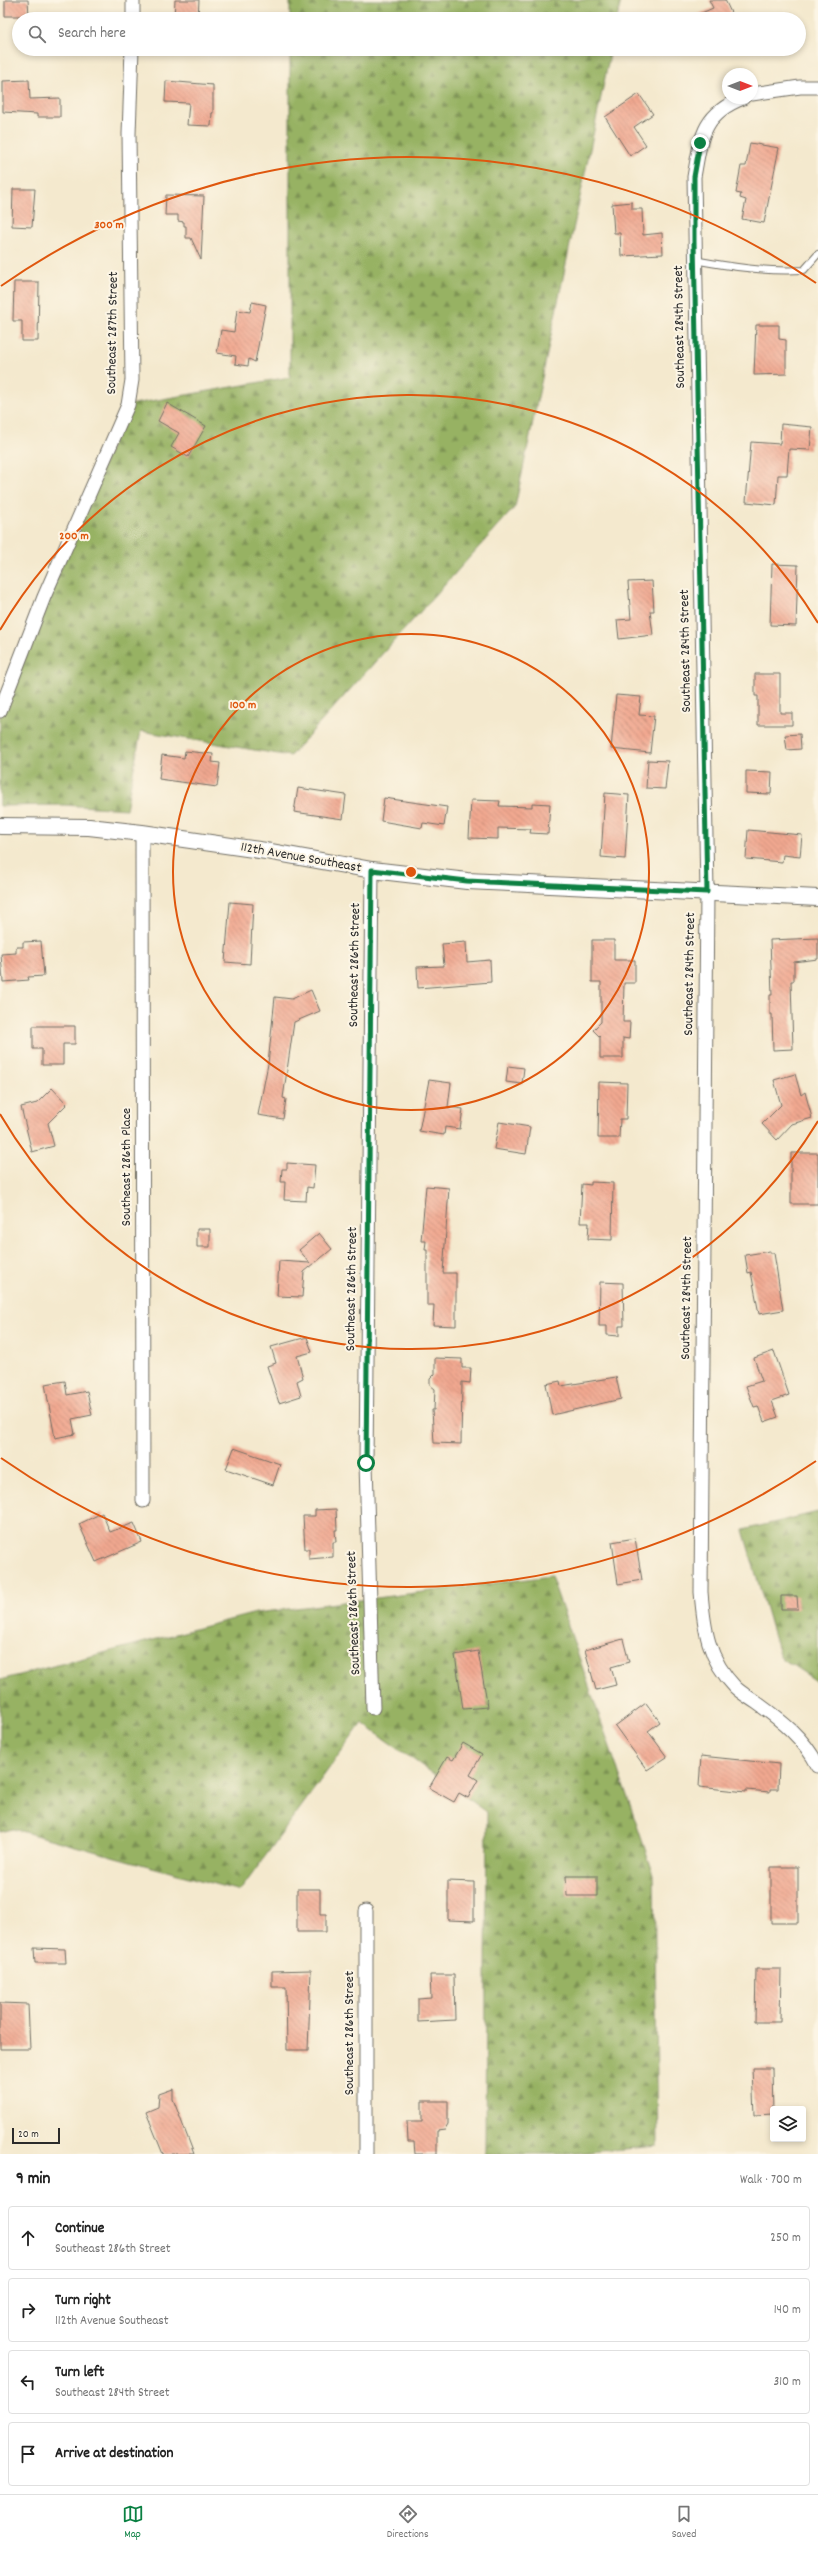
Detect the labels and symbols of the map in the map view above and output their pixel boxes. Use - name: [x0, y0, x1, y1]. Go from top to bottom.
- north arrow: [722, 68, 758, 104]
- route end: [691, 134, 709, 152]
- text: 300 m: [94, 217, 124, 234]
- street label: Southeast 284th Street: [669, 265, 691, 389]
- street label: Southeast 287th Street: [102, 271, 124, 395]
- text: 200 m: [59, 528, 89, 545]
- street label: Southeast 284th Street: [675, 589, 697, 713]
- text: 100 m: [230, 697, 256, 714]
- street label: 112th Avenue Southeast: [239, 838, 363, 878]
- centre of rings: [404, 865, 418, 879]
- street label: Southeast 286th Street: [344, 903, 366, 1027]
- street label: Southeast 284th Street: [679, 912, 701, 1036]
- street label: Southeast 286th Place: [117, 1108, 137, 1226]
- street label: Southeast 286th Street: [341, 1227, 363, 1351]
- street label: Southeast 284th Street: [676, 1236, 698, 1360]
- route start: [357, 1454, 375, 1472]
- street label: Southeast 286th Street: [342, 1550, 366, 1676]
- street label: Southeast 286th Street: [340, 1971, 360, 2095]
- scale bar: [12, 2126, 60, 2145]

